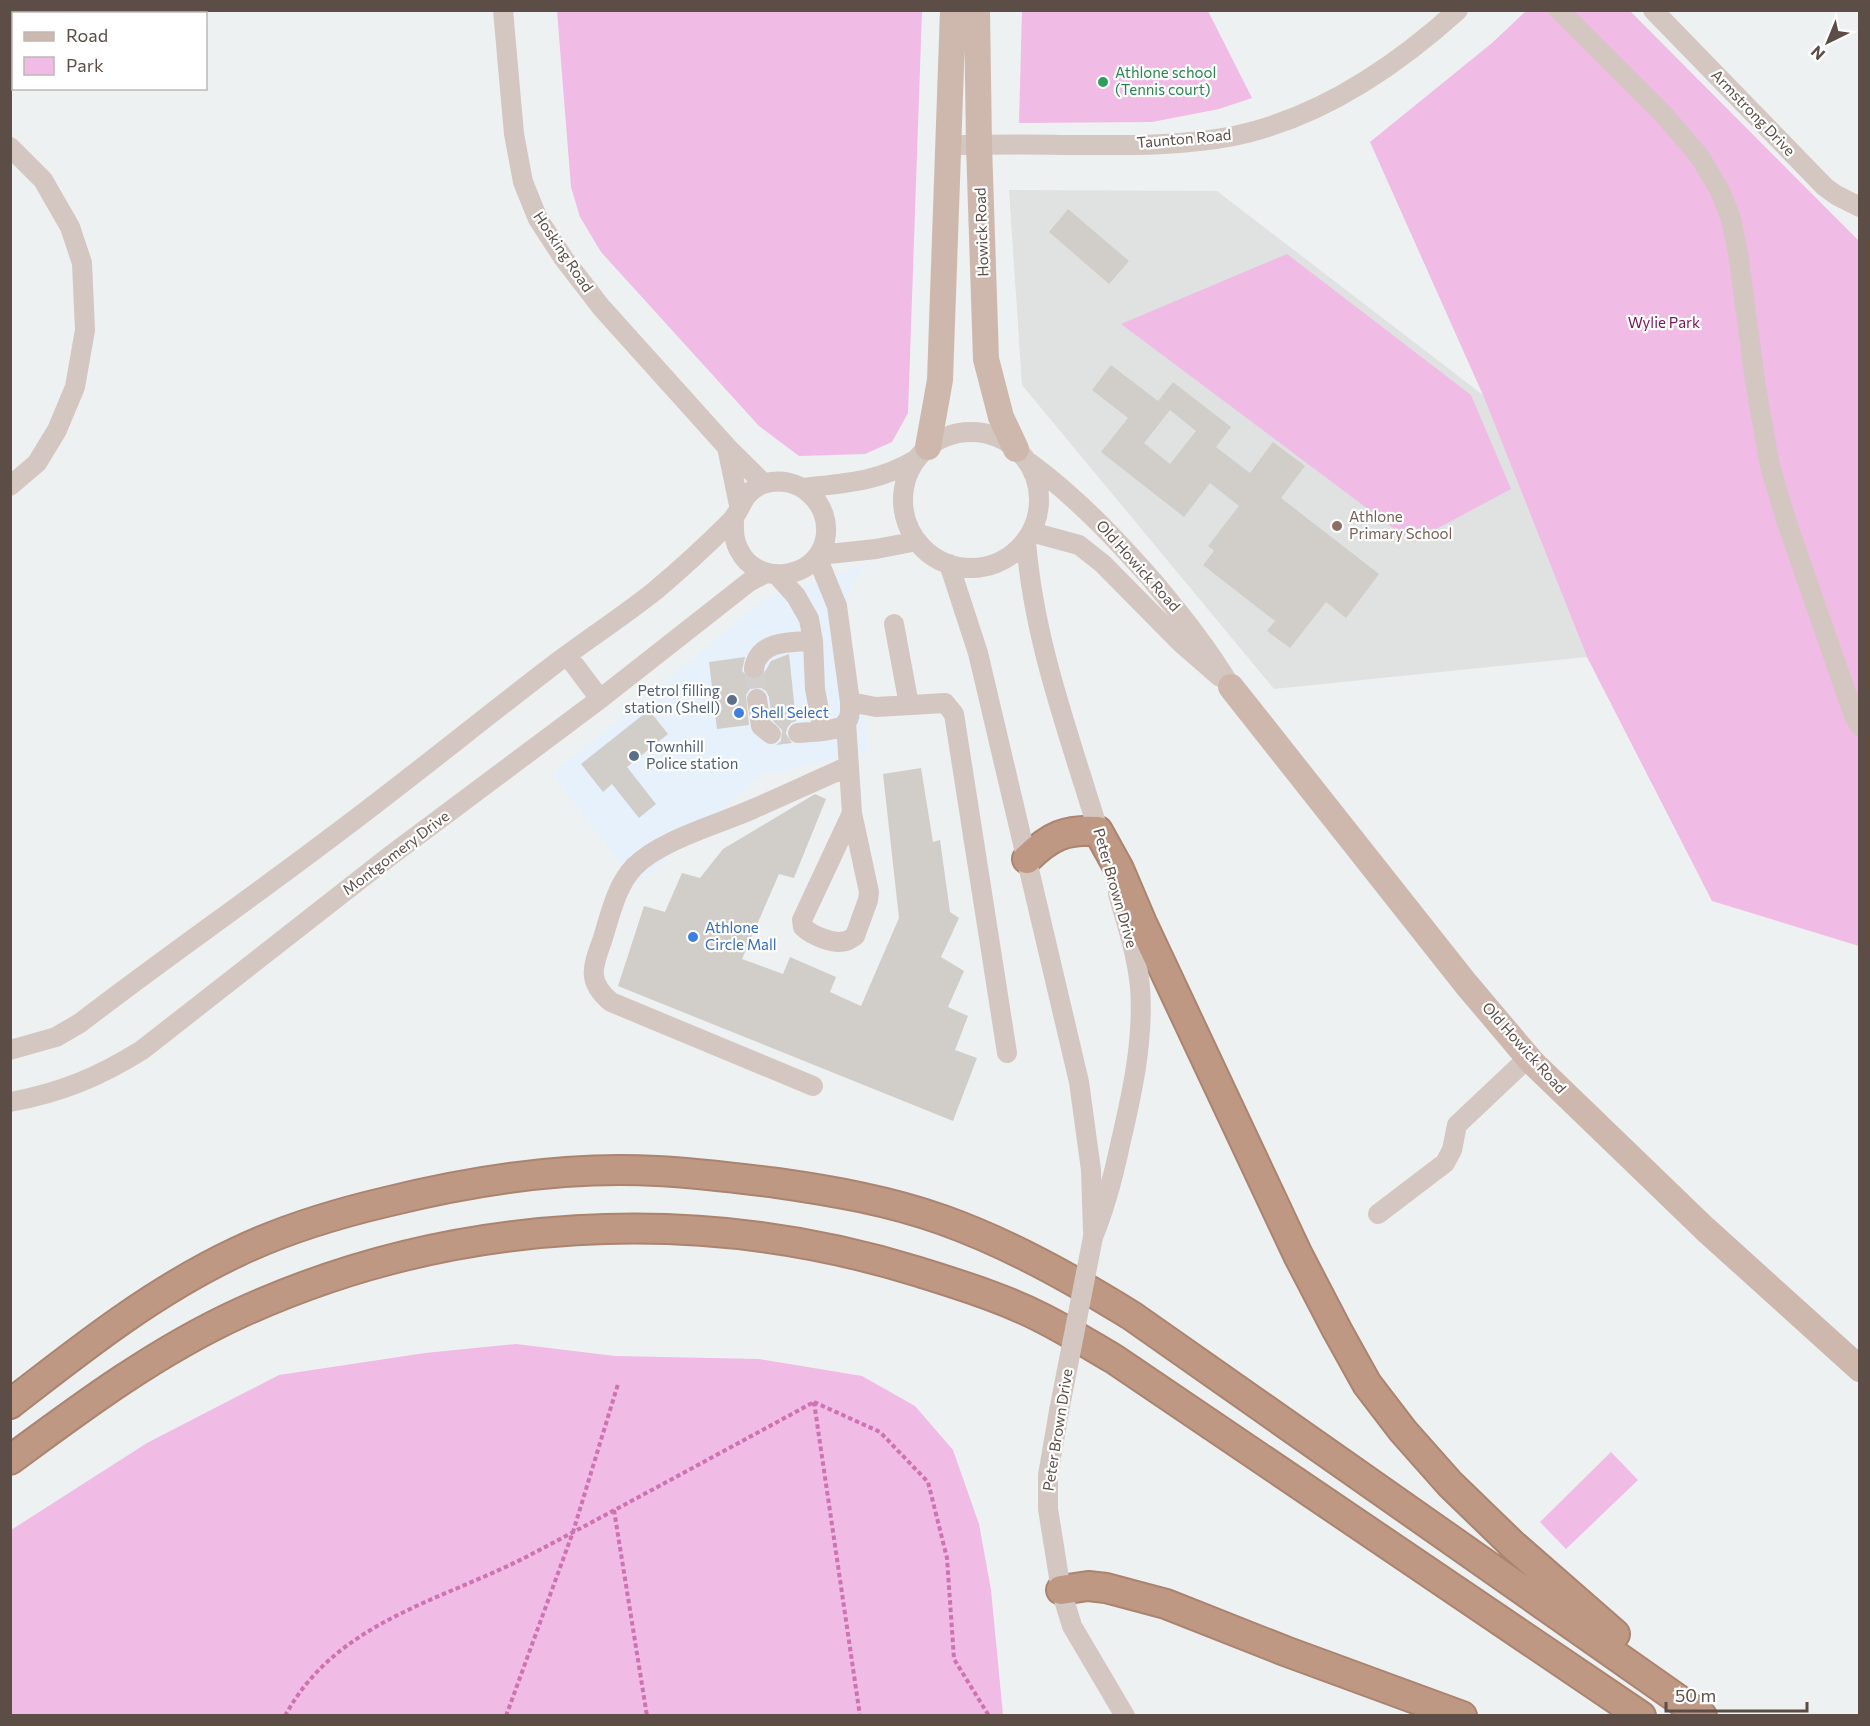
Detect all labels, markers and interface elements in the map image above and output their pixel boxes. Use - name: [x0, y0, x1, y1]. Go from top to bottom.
- legend: [12, 12, 207, 90]
- north arrow: [1798, 12, 1858, 72]
- text: Road: [66, 24, 108, 46]
- text: N: [1807, 42, 1828, 64]
- text: Park: [66, 54, 104, 76]
- place label: Athlone school (Tennis court): [1115, 63, 1216, 98]
- street label: Armstrong Drive: [1708, 65, 1799, 159]
- marker: Athlone school (Tennis court): [1096, 75, 1110, 89]
- street label: Taunton Road: [1136, 125, 1232, 151]
- street label: Howick Road: [970, 187, 992, 277]
- street label: Hosking Road: [530, 208, 597, 295]
- park label: Wylie Park: [1628, 313, 1700, 331]
- place label: Athlone Primary School: [1349, 507, 1452, 542]
- street label: Old Howick Road: [1093, 516, 1185, 615]
- marker: Athlone Primary School: [1330, 519, 1344, 533]
- place label: Petrol filling station (Shell): [624, 681, 720, 716]
- marker: Petrol filling station (Shell): [725, 693, 739, 707]
- place label: Shell Select: [751, 703, 829, 721]
- marker: Shell Select: [732, 706, 746, 720]
- place label: Townhill Police station: [646, 737, 738, 772]
- marker: Townhill Police station: [627, 749, 641, 763]
- street label: Montgomery Drive: [339, 806, 452, 898]
- street label: Peter Brown Drive: [1090, 826, 1142, 950]
- place label: Athlone Circle Mall: [705, 918, 777, 953]
- marker: Athlone Circle Mall: [686, 930, 700, 944]
- street label: Old Howick Road: [1479, 998, 1571, 1097]
- street label: Peter Brown Drive: [1038, 1367, 1076, 1492]
- scale bar: [1666, 1675, 1807, 1713]
- text: 50 m: [1675, 1684, 1716, 1706]

